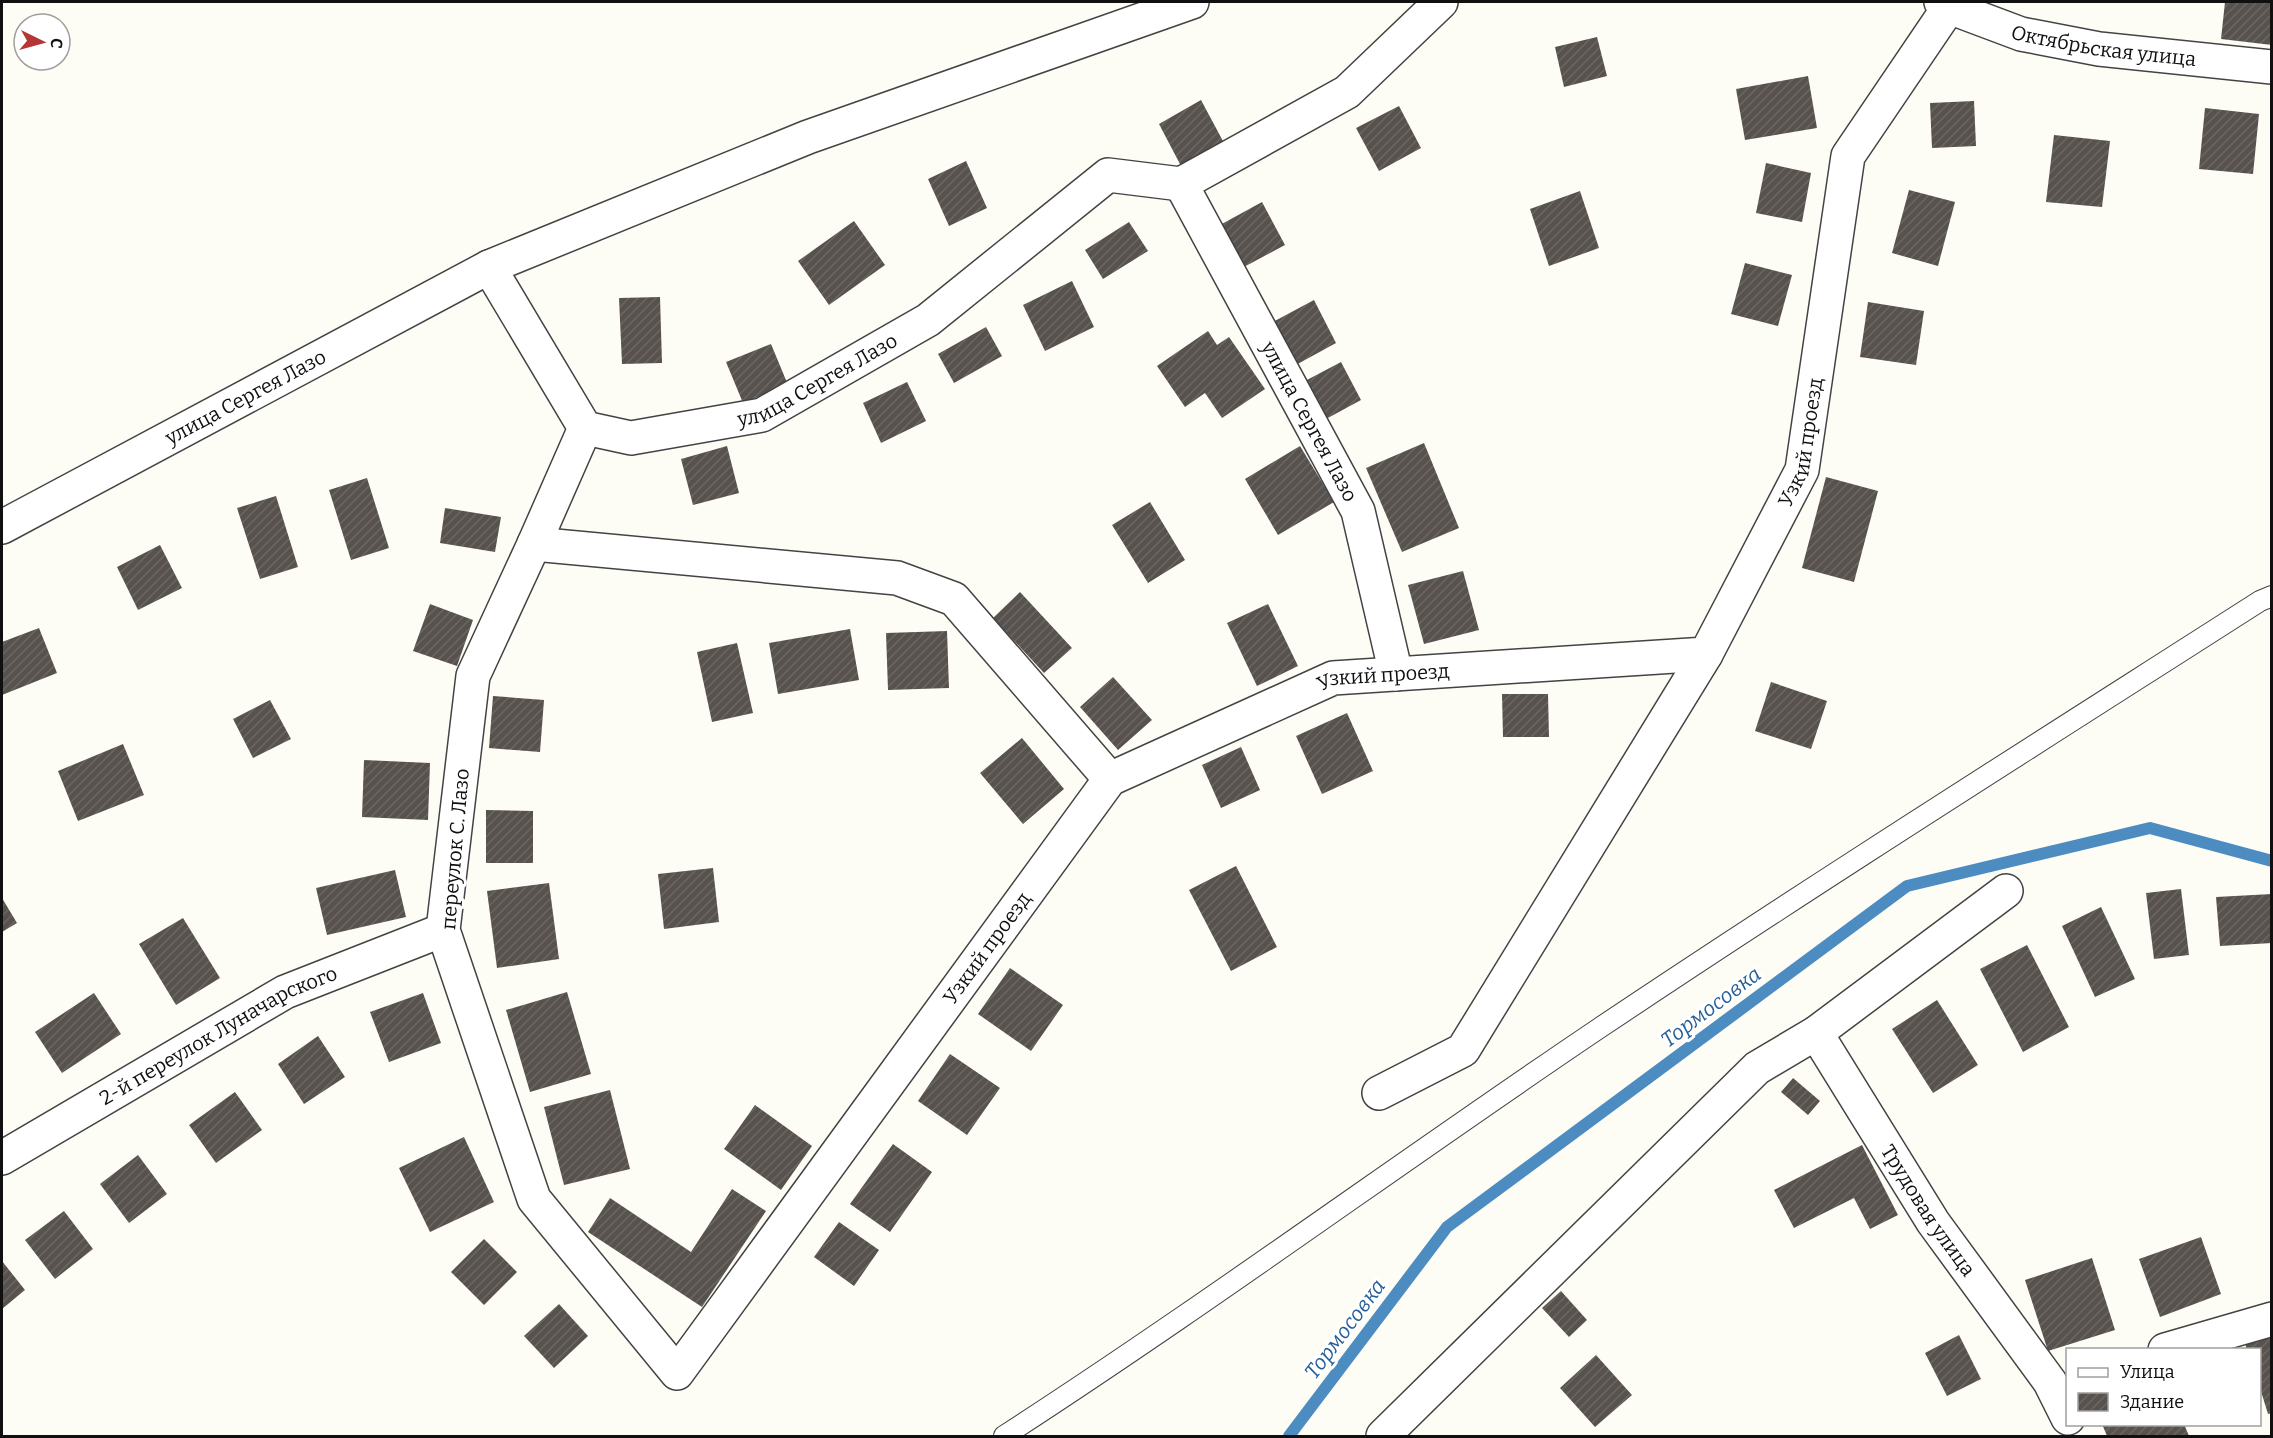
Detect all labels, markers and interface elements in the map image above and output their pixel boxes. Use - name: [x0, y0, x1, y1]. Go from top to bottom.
- north arrow: [12, 12, 72, 72]
- street label: Октябрьская улица: [2008, 19, 2197, 71]
- text: С: [47, 37, 66, 49]
- street label: улица Сергея Лазо: [734, 328, 902, 431]
- street label: улица Сергея Лазо: [1256, 336, 1363, 506]
- street label: улица Сергея Лазо: [160, 344, 330, 450]
- street label: Узкий проезд: [1773, 376, 1827, 511]
- street label: Узкий проезд: [1313, 659, 1450, 696]
- street label: переулок С. Лазо: [436, 767, 474, 931]
- street label: Узкий проезд: [938, 887, 1036, 1009]
- street label: 2-й переулок Луначарского: [95, 961, 341, 1110]
- water label: Тормосовка: [1656, 961, 1766, 1053]
- street label: Трудовая улица: [1876, 1140, 1981, 1281]
- water label: Тормосовка: [1299, 1274, 1391, 1384]
- legend: [2066, 1348, 2261, 1426]
- text: Улица: [2120, 1361, 2175, 1383]
- text: Здание: [2120, 1391, 2184, 1413]

